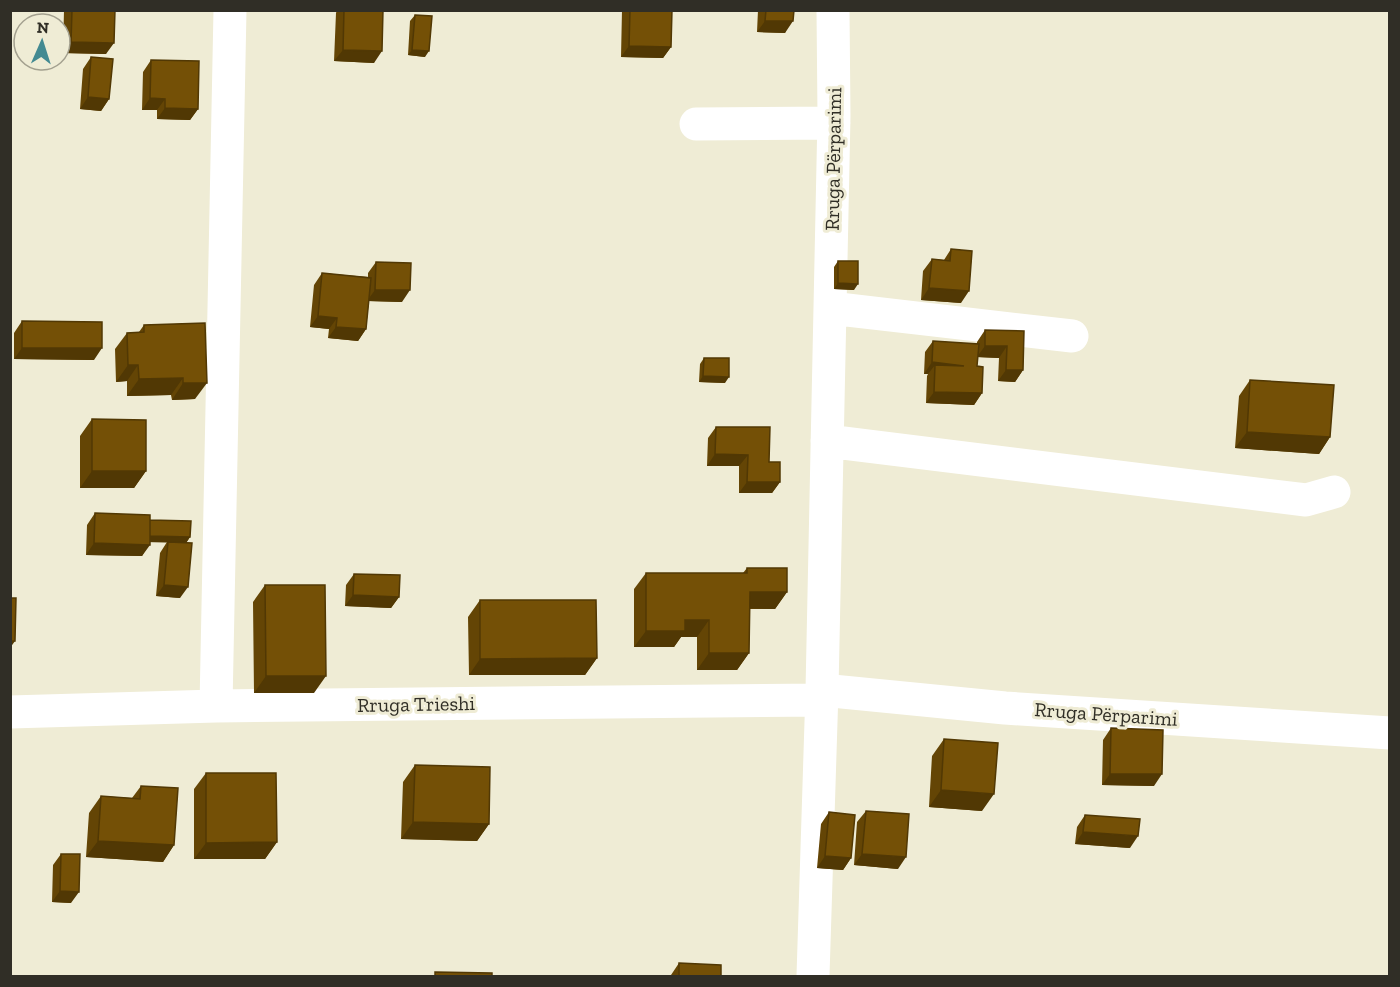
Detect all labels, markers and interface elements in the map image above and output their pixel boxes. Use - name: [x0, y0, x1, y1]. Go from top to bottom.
- north arrow: [12, 12, 72, 72]
- text: N: [36, 18, 49, 37]
- street label: Rruga Përparimi: [820, 87, 846, 231]
- street label: Rruga Trieshi: [357, 691, 476, 717]
- street label: Rruga Përparimi: [1034, 697, 1179, 731]

